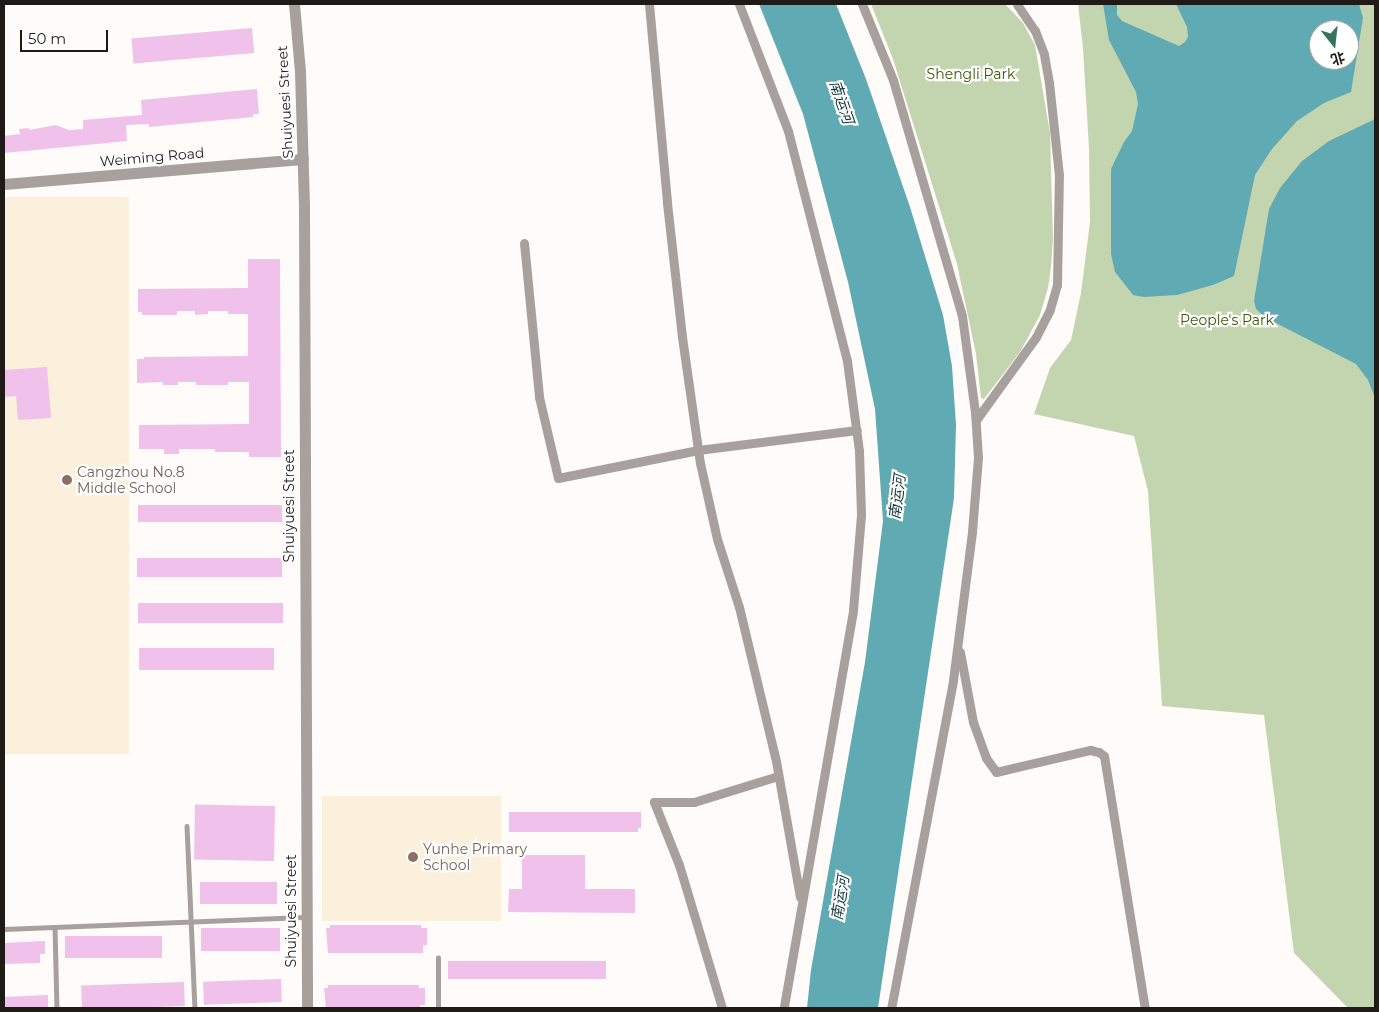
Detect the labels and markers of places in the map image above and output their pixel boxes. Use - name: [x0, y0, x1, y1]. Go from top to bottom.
- place label: Cangzhou No.8 Middle School: [77, 464, 185, 497]
- marker: Cangzhou No.8 Middle School: [61, 474, 73, 486]
- place label: Yunhe Primary School: [423, 841, 527, 874]
- marker: Yunhe Primary School: [407, 851, 419, 863]

